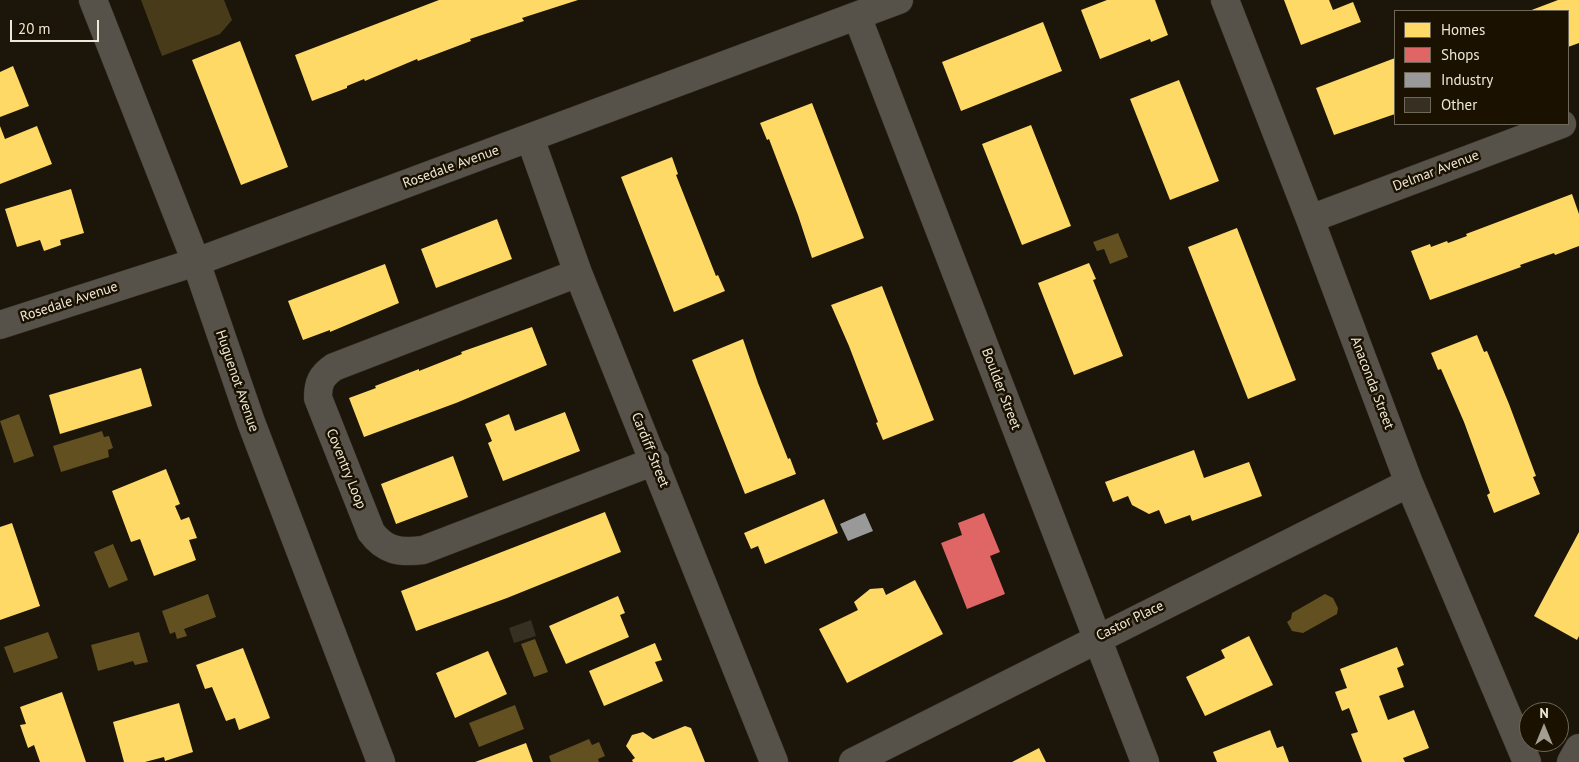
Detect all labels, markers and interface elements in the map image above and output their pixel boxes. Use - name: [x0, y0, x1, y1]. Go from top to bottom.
- scale bar: [12, 10, 101, 42]
- legend: [1394, 10, 1569, 125]
- text: 20 m: [18, 19, 51, 38]
- text: Homes: [1441, 20, 1485, 39]
- text: Shops: [1441, 45, 1480, 64]
- text: Industry: [1441, 70, 1493, 89]
- text: Other: [1441, 95, 1477, 114]
- street label: Rosedale Avenue: [401, 142, 501, 192]
- street label: Delmar Avenue: [1391, 147, 1481, 195]
- street label: Rosedale Avenue: [18, 278, 120, 326]
- street label: Huguenot Avenue: [212, 328, 262, 434]
- street label: Anaconda Street: [1347, 334, 1397, 432]
- street label: Boulder Street: [978, 346, 1024, 432]
- street label: Cardiff Street: [627, 410, 673, 490]
- street label: Coventry Loop: [322, 426, 370, 512]
- street label: Castor Place: [1093, 597, 1167, 645]
- north arrow: [1519, 702, 1569, 752]
- text: N: [1539, 704, 1549, 722]

